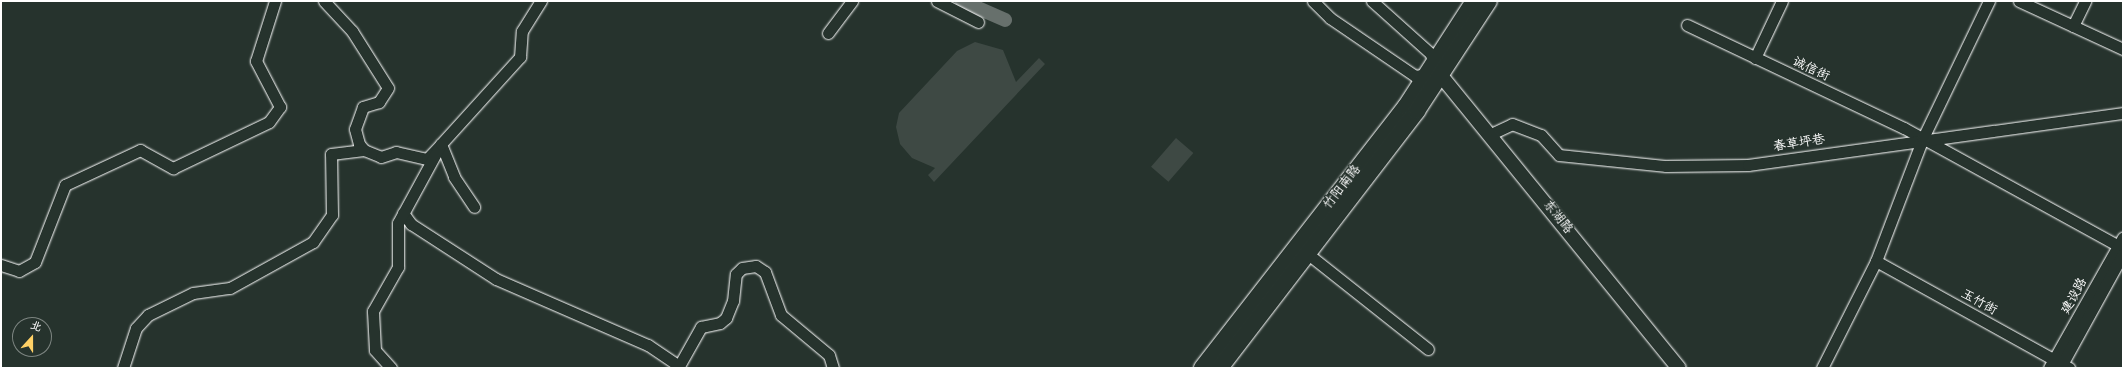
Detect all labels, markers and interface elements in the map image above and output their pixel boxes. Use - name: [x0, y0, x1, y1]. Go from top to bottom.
- street label: 诚信街: [1790, 54, 1832, 84]
- street label: 春草坪巷: [1772, 131, 1826, 155]
- street label: 竹阳南路: [1320, 162, 1364, 212]
- street label: 东湖路: [1540, 197, 1576, 237]
- street label: 建设路: [2058, 275, 2090, 317]
- street label: 玉竹街: [1958, 286, 2000, 318]
- text: 北: [28, 315, 45, 337]
- north arrow: [12, 317, 52, 357]

